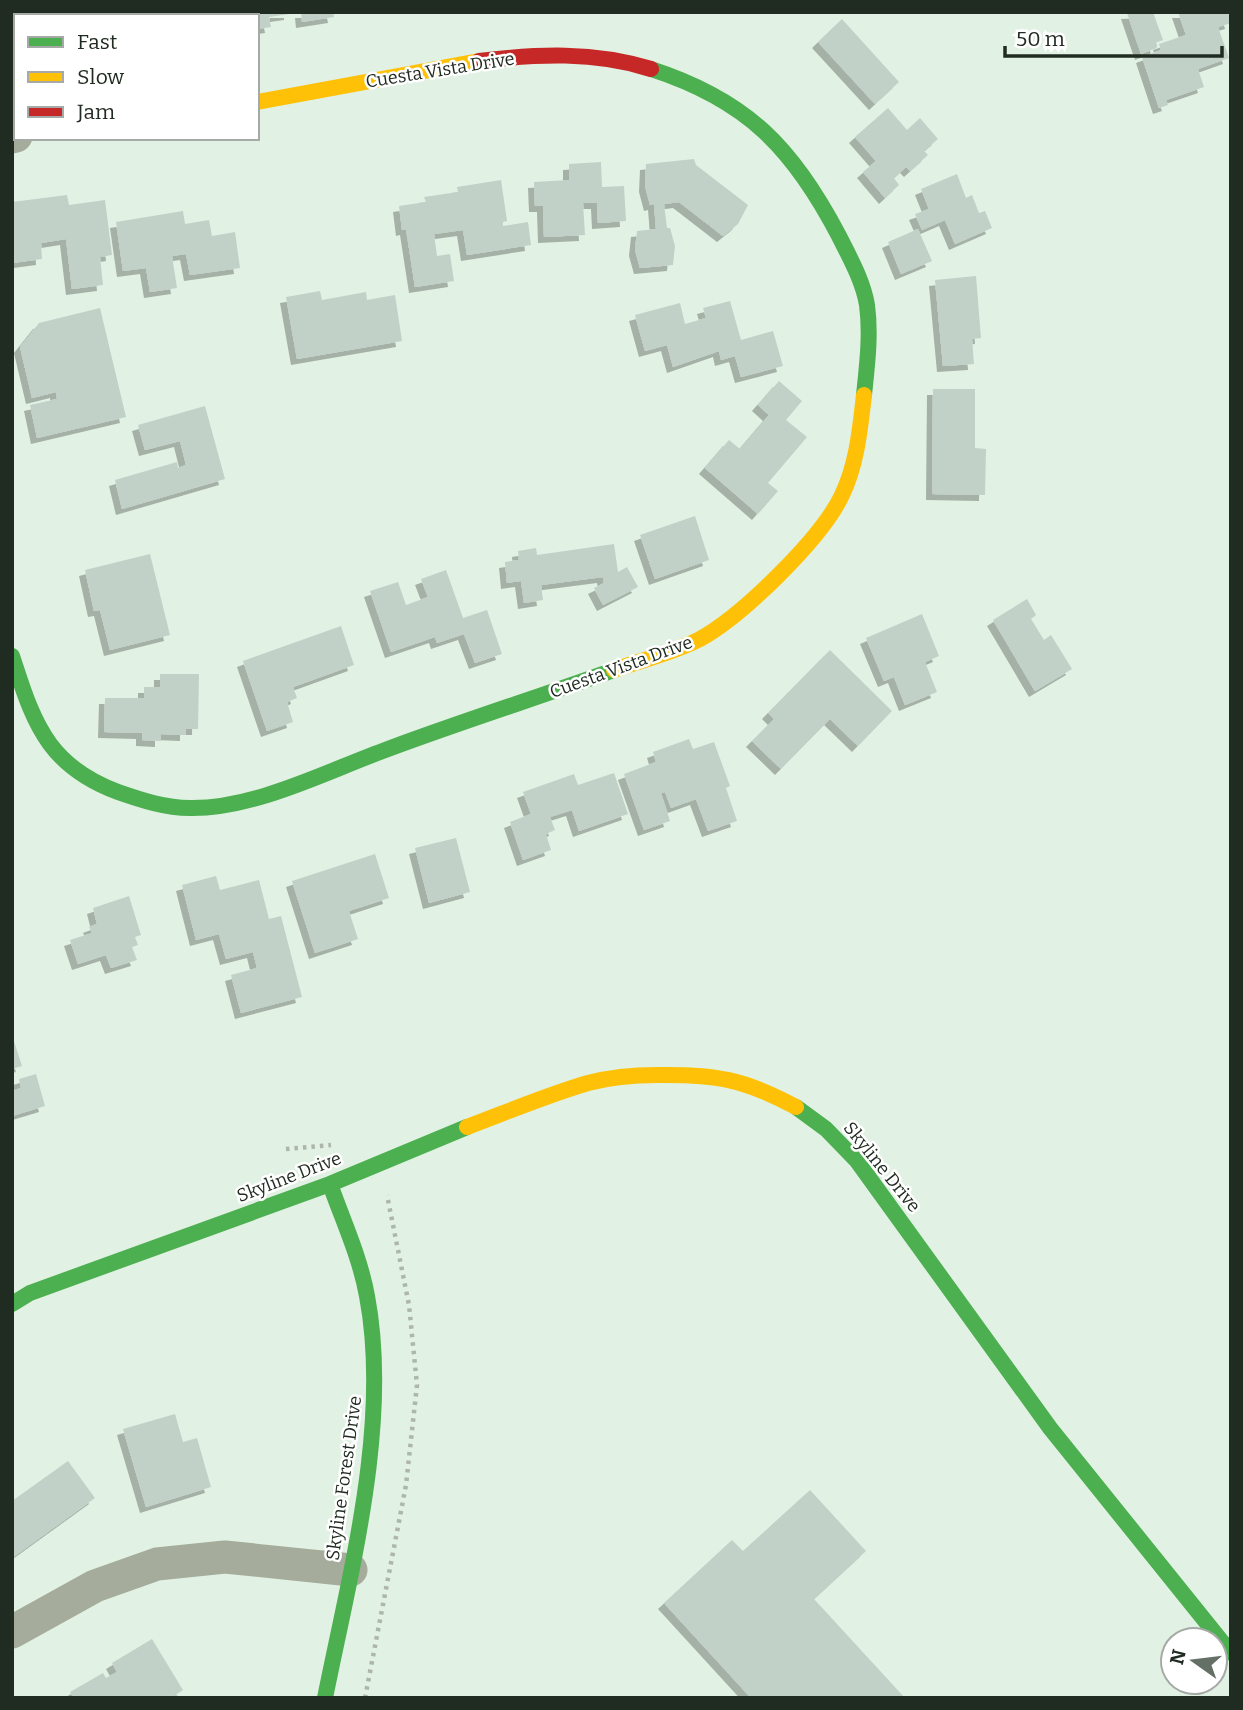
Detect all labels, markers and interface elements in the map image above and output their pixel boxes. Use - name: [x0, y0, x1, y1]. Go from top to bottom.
- legend: [14, 14, 259, 140]
- scale bar: [1005, 14, 1222, 58]
- text: 50 m: [1016, 26, 1065, 52]
- text: Fast: [77, 29, 118, 55]
- street label: Cuesta Vista Drive: [364, 47, 516, 93]
- text: Slow: [77, 64, 124, 90]
- text: Jam: [76, 99, 115, 125]
- street label: Cuesta Vista Drive: [547, 631, 695, 703]
- street label: Skyline Drive: [839, 1117, 925, 1217]
- street label: Skyline Drive: [234, 1147, 344, 1207]
- street label: Skyline Forest Drive: [322, 1394, 366, 1562]
- north arrow: [1159, 1626, 1229, 1696]
- text: N: [1165, 1647, 1191, 1667]

